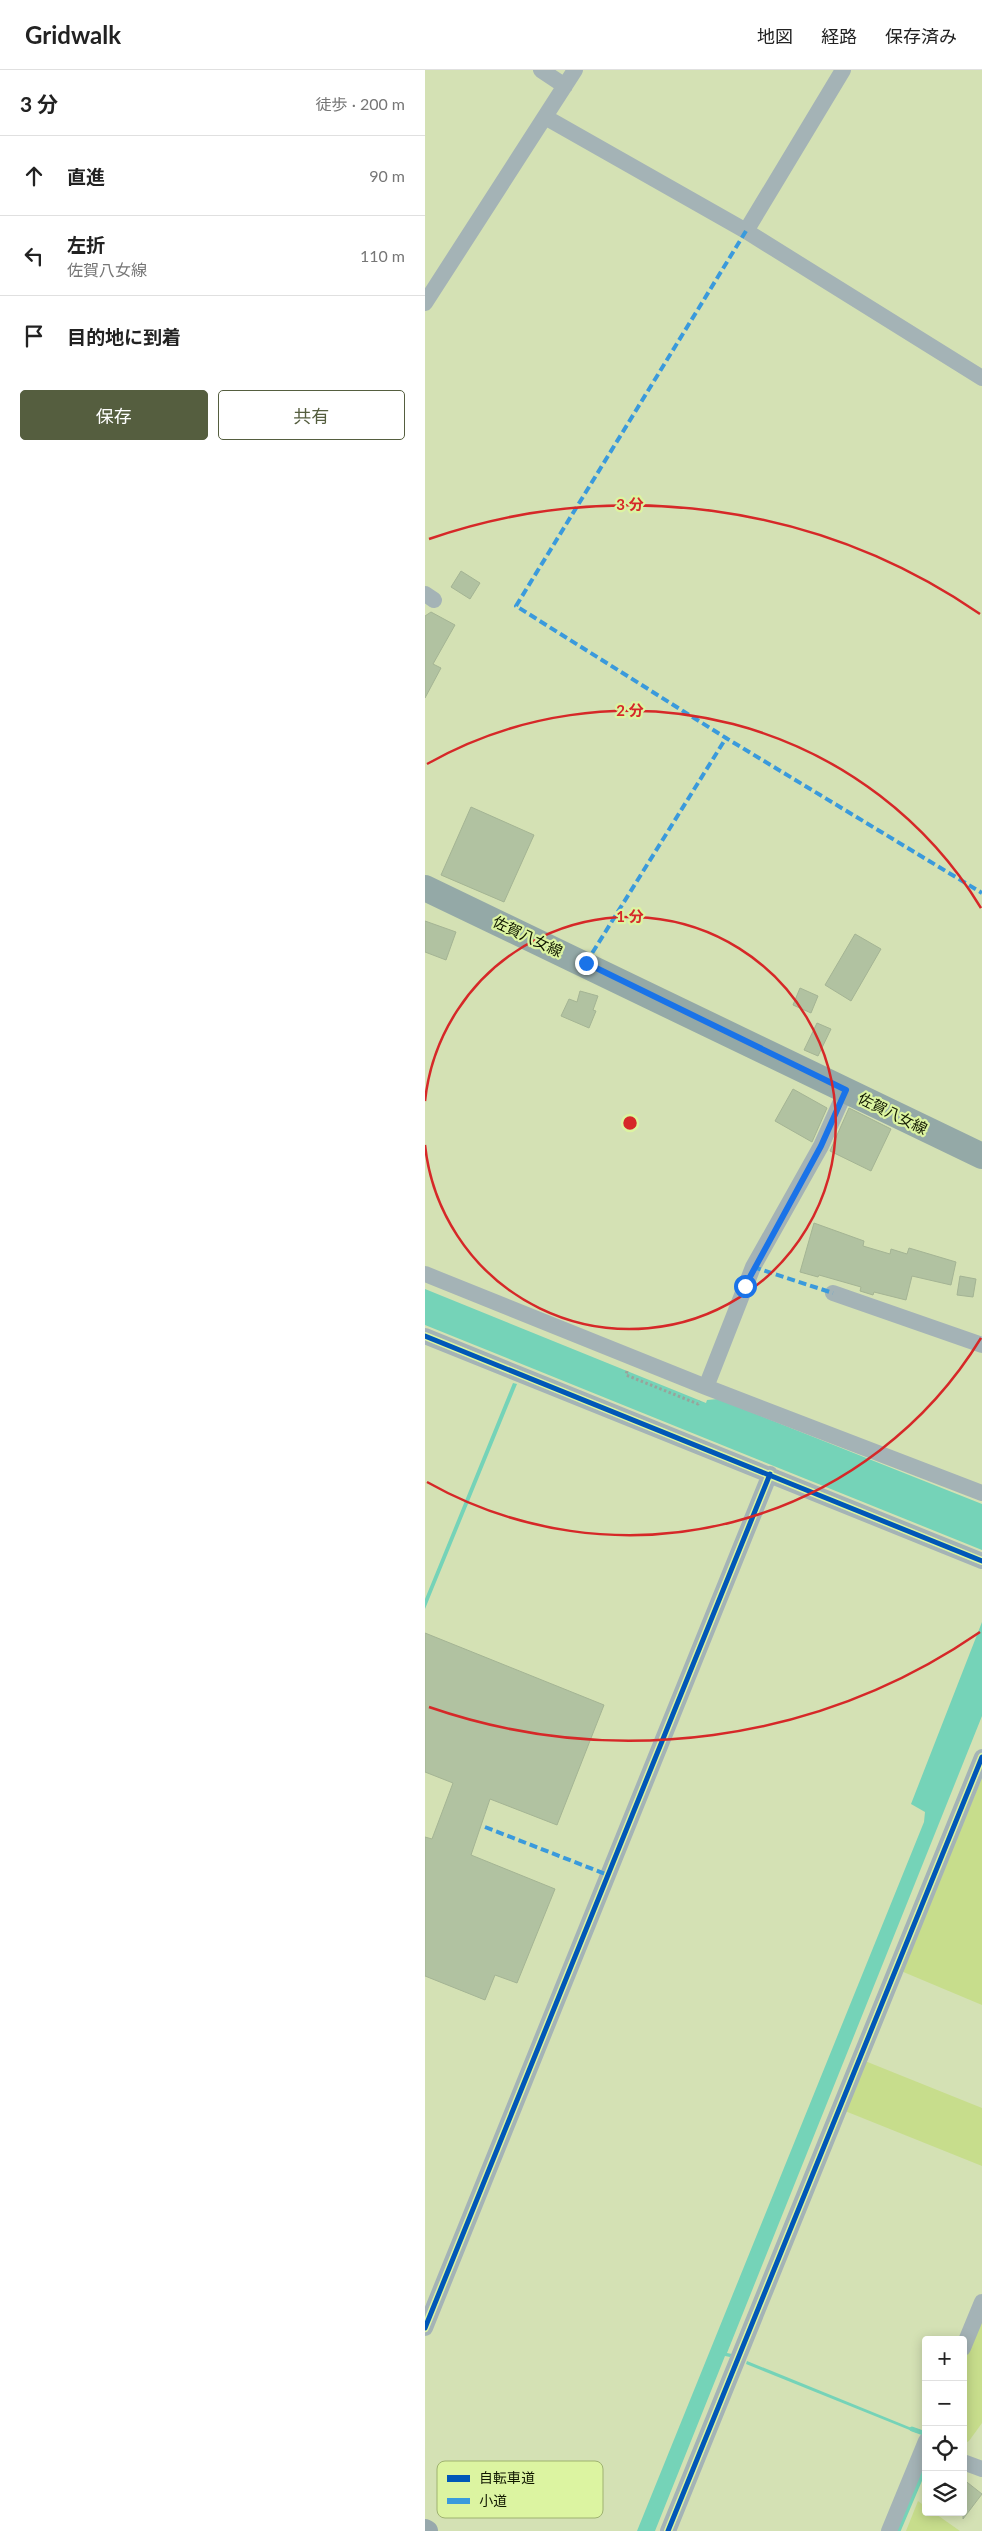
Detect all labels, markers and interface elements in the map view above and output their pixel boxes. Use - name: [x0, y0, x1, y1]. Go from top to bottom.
- text: Gridwalk: [25, 20, 121, 49]
- text: 地図: [757, 25, 793, 47]
- text: 経路: [821, 25, 857, 47]
- text: 保存済み: [885, 25, 957, 47]
- text: 3 分: [20, 91, 58, 116]
- text: 徒歩 · 200 m: [316, 94, 405, 113]
- icon: ahead: [20, 162, 48, 190]
- text: 直進: [67, 165, 105, 188]
- text: 90 m: [369, 166, 405, 185]
- text: 左折: [67, 233, 105, 256]
- icon: left: [20, 242, 48, 270]
- text: 110 m: [360, 246, 405, 265]
- text: 佐賀八女線: [67, 260, 147, 279]
- icon: arrive: [20, 322, 48, 350]
- text: 目的地に到着: [67, 325, 181, 348]
- button: 保存: [20, 390, 208, 440]
- button: 共有: [218, 390, 405, 440]
- text: 3 分: [616, 495, 644, 513]
- text: 2 分: [616, 701, 644, 719]
- text: 1 分: [616, 907, 644, 925]
- street label: 佐賀八女線: [490, 912, 566, 960]
- route end: [575, 952, 598, 975]
- street label: 佐賀八女線: [855, 1088, 931, 1138]
- centre of rings: [621, 1114, 639, 1132]
- route start: [734, 1275, 757, 1298]
- map controls: [922, 2336, 967, 2516]
- button: +: [922, 2336, 967, 2381]
- button: −: [922, 2381, 967, 2426]
- button: locate: [922, 2426, 967, 2471]
- legend: [437, 2461, 603, 2518]
- text: 自転車道: [479, 2469, 535, 2486]
- button: layers: [922, 2471, 967, 2516]
- text: 小道: [479, 2492, 507, 2509]

